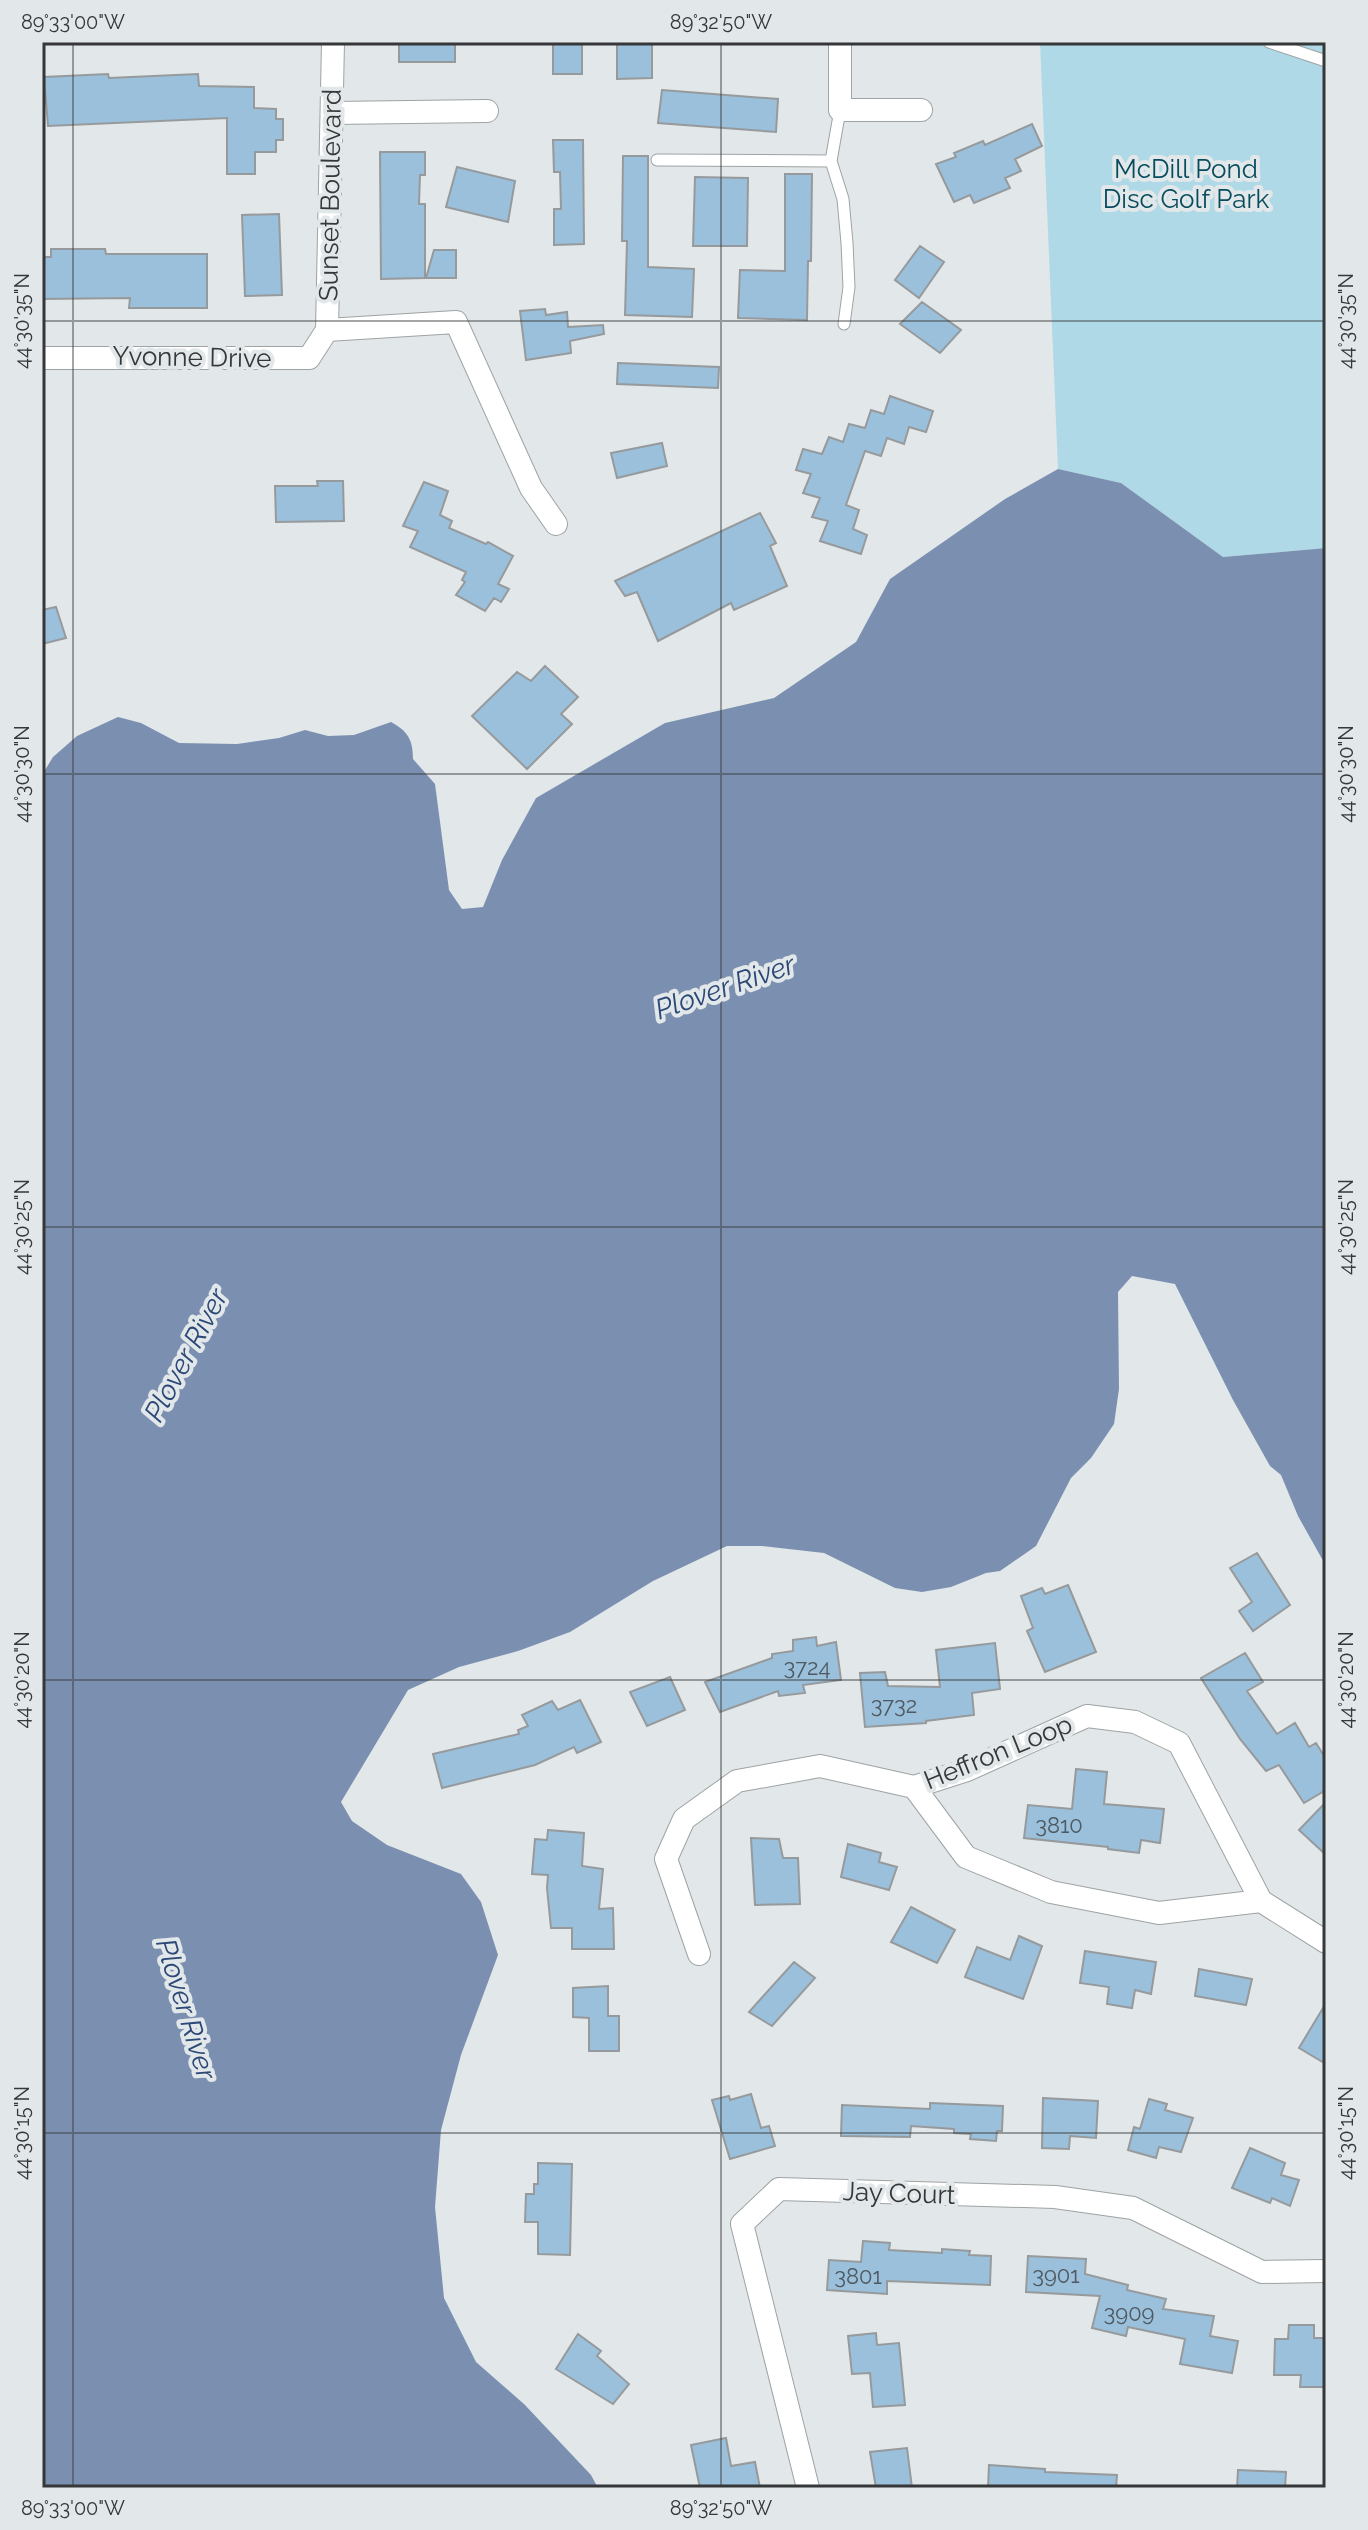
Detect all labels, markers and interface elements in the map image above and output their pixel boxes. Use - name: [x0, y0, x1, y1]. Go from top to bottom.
- text: 89°33'00"W: [21, 10, 125, 34]
- text: 89°32'50"W: [670, 10, 772, 34]
- street label: Sunset Boulevard: [313, 89, 347, 301]
- park label: McDill Pond Disc Golf Park: [1103, 154, 1270, 214]
- text: 44°30'35"N: [10, 273, 34, 369]
- text: 44°30'35"N: [1334, 273, 1358, 369]
- street label: Yvonne Drive: [112, 341, 272, 373]
- text: 44°30'30"N: [10, 725, 34, 823]
- text: 44°30'30"N: [1334, 725, 1358, 823]
- water label: Plover River: [651, 947, 801, 1026]
- text: 44°30'25"N: [10, 1179, 34, 1275]
- text: 44°30'25"N: [1334, 1179, 1358, 1275]
- water label: Plover River: [137, 1282, 235, 1427]
- text: 44°30'20"N: [10, 1631, 34, 1729]
- text: 44°30'20"N: [1334, 1631, 1358, 1729]
- house number: 3724: [784, 1654, 830, 1680]
- house number: 3732: [871, 1692, 917, 1718]
- street label: Heffron Loop: [920, 1709, 1076, 1795]
- house number: 3810: [1035, 1812, 1083, 1838]
- water label: Plover River: [149, 1935, 223, 2085]
- text: 44°30'15"N: [10, 2086, 34, 2180]
- text: 44°30'15"N: [1334, 2086, 1358, 2180]
- street label: Jay Court: [842, 2176, 956, 2210]
- house number: 3901: [1032, 2262, 1080, 2288]
- house number: 3801: [834, 2263, 882, 2289]
- house number: 3909: [1104, 2300, 1155, 2326]
- text: 89°33'00"W: [21, 2496, 125, 2520]
- text: 89°32'50"W: [670, 2496, 772, 2520]

